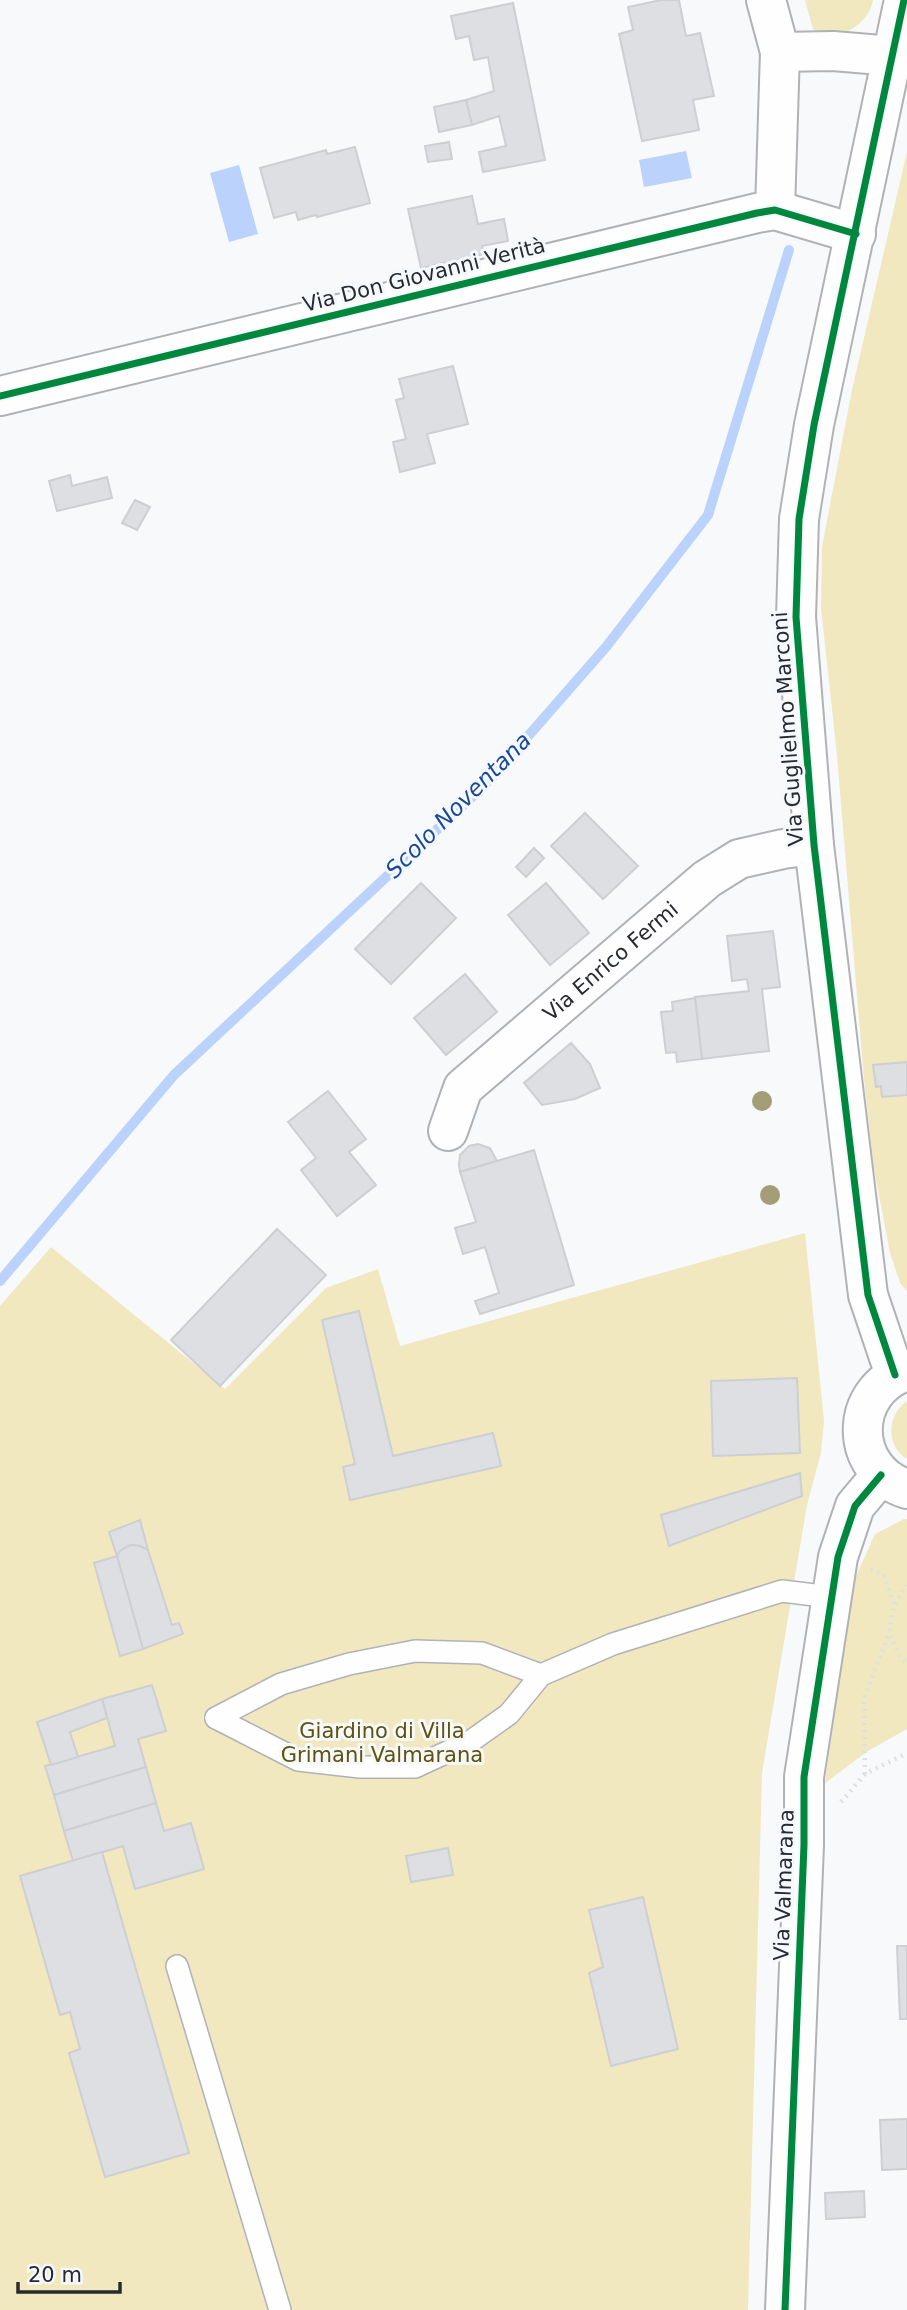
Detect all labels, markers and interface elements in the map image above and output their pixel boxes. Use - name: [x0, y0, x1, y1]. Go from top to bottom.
- street label: Via Don Giovanni Verità: [300, 233, 548, 317]
- street label: Via Guglielmo Marconi: [768, 611, 808, 847]
- water label: Scolo Noventana: [380, 727, 536, 883]
- street label: Via Enrico Fermi: [538, 897, 683, 1026]
- park label: Giardino di Villa Grimani Valmarana: [281, 1719, 483, 1767]
- street label: Via Valmarana: [769, 1809, 799, 1961]
- scale bar: [18, 2250, 119, 2294]
- text: 20 m: [28, 2263, 82, 2287]

